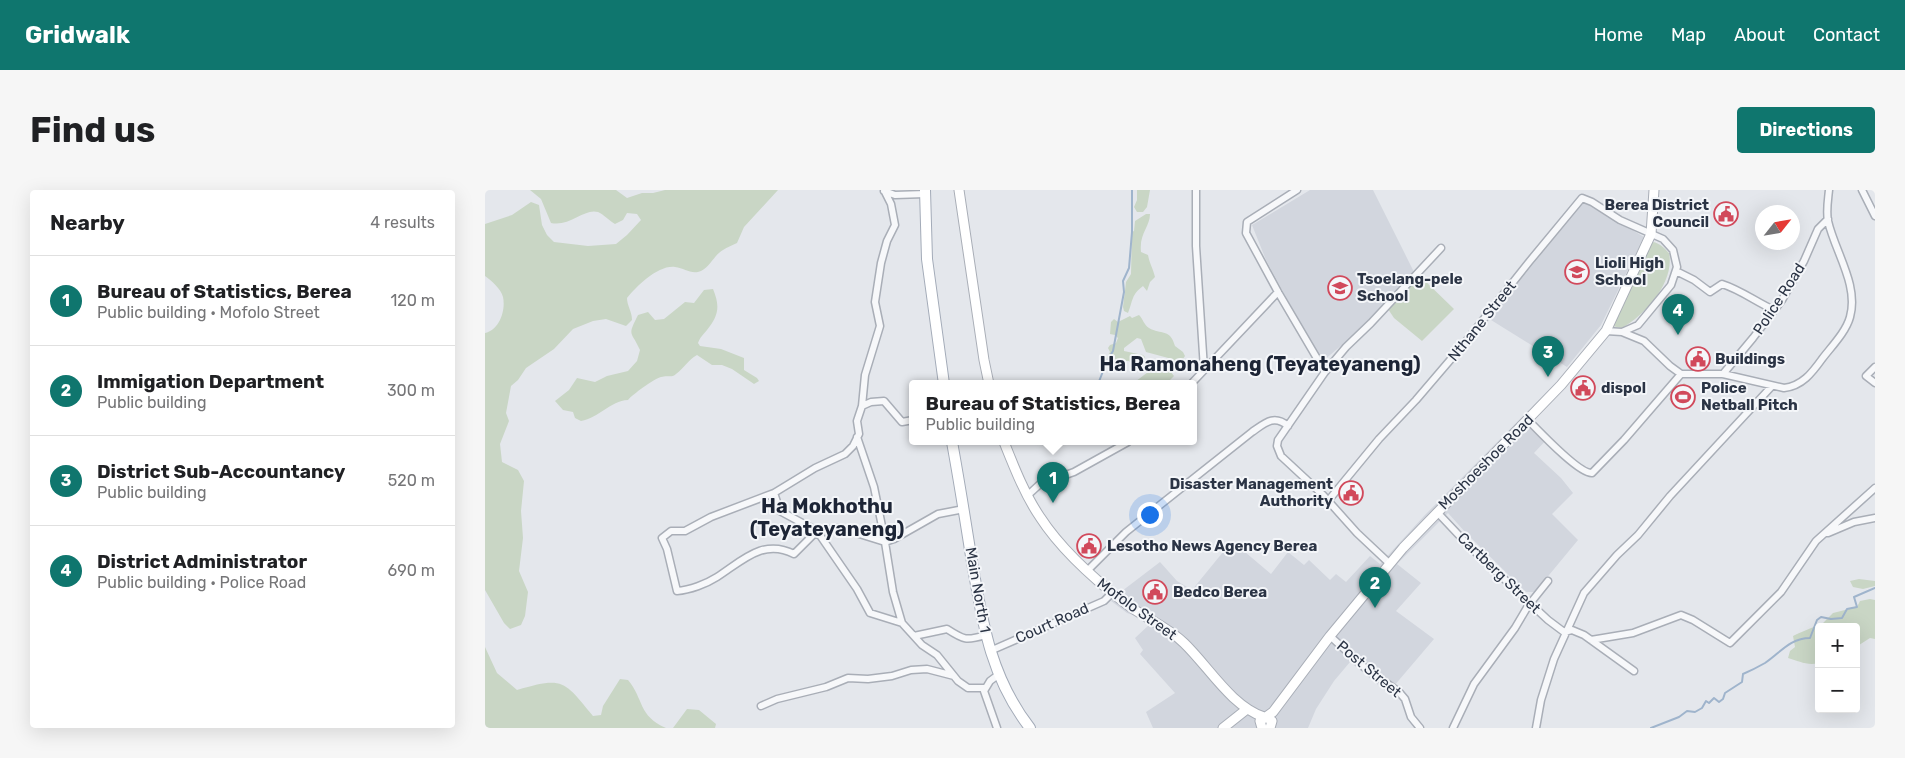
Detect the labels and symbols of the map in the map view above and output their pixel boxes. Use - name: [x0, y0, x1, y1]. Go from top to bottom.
- place label: Berea District Council: [1605, 196, 1709, 231]
- public building icon: Berea District Council: [1713, 201, 1739, 227]
- north arrow: [1755, 205, 1800, 250]
- place label: Lioli High School: [1595, 254, 1664, 289]
- school or university icon: Lioli High School: [1564, 259, 1590, 285]
- street label: Police Road: [1749, 260, 1809, 338]
- place label: Tsoelang-pele School: [1357, 270, 1463, 305]
- school or university icon: Tsoelang-pele School: [1327, 275, 1353, 301]
- street label: Nthane Street: [1444, 277, 1520, 365]
- pin: 4: [1662, 294, 1694, 335]
- pin: 3: [1532, 336, 1564, 377]
- public building icon: Buildings: [1685, 346, 1711, 372]
- place label: Buildings: [1715, 350, 1785, 368]
- district label: Ha Ramonaheng (Teyateyaneng): [1099, 352, 1421, 376]
- public building icon: dispol: [1570, 375, 1596, 401]
- place label: dispol: [1601, 379, 1646, 397]
- place label: Police Netball Pitch: [1701, 379, 1798, 414]
- sports icon: Police Netball Pitch: [1670, 384, 1696, 410]
- street label: Moshoeshoe Road: [1435, 411, 1537, 513]
- pin: 1: [1037, 462, 1069, 503]
- place label: Disaster Management Authority: [1170, 475, 1333, 510]
- public building icon: Disaster Management Authority: [1338, 480, 1364, 506]
- district label: Ha Mokhothu (Teyateyaneng): [750, 494, 904, 541]
- your location: [1137, 502, 1163, 528]
- street label: Cartberg Street: [1454, 529, 1544, 617]
- public building icon: Lesotho News Agency Berea: [1076, 533, 1102, 559]
- place label: Lesotho News Agency Berea: [1107, 537, 1317, 555]
- street label: Main North 1: [962, 546, 994, 634]
- pin: 2: [1359, 567, 1391, 608]
- street label: Mofolo Street: [1094, 574, 1180, 644]
- public building icon: Bedco Berea: [1142, 579, 1168, 605]
- place label: Bedco Berea: [1173, 583, 1267, 601]
- street label: Court Road: [1013, 599, 1091, 647]
- street label: Post Street: [1333, 637, 1405, 701]

